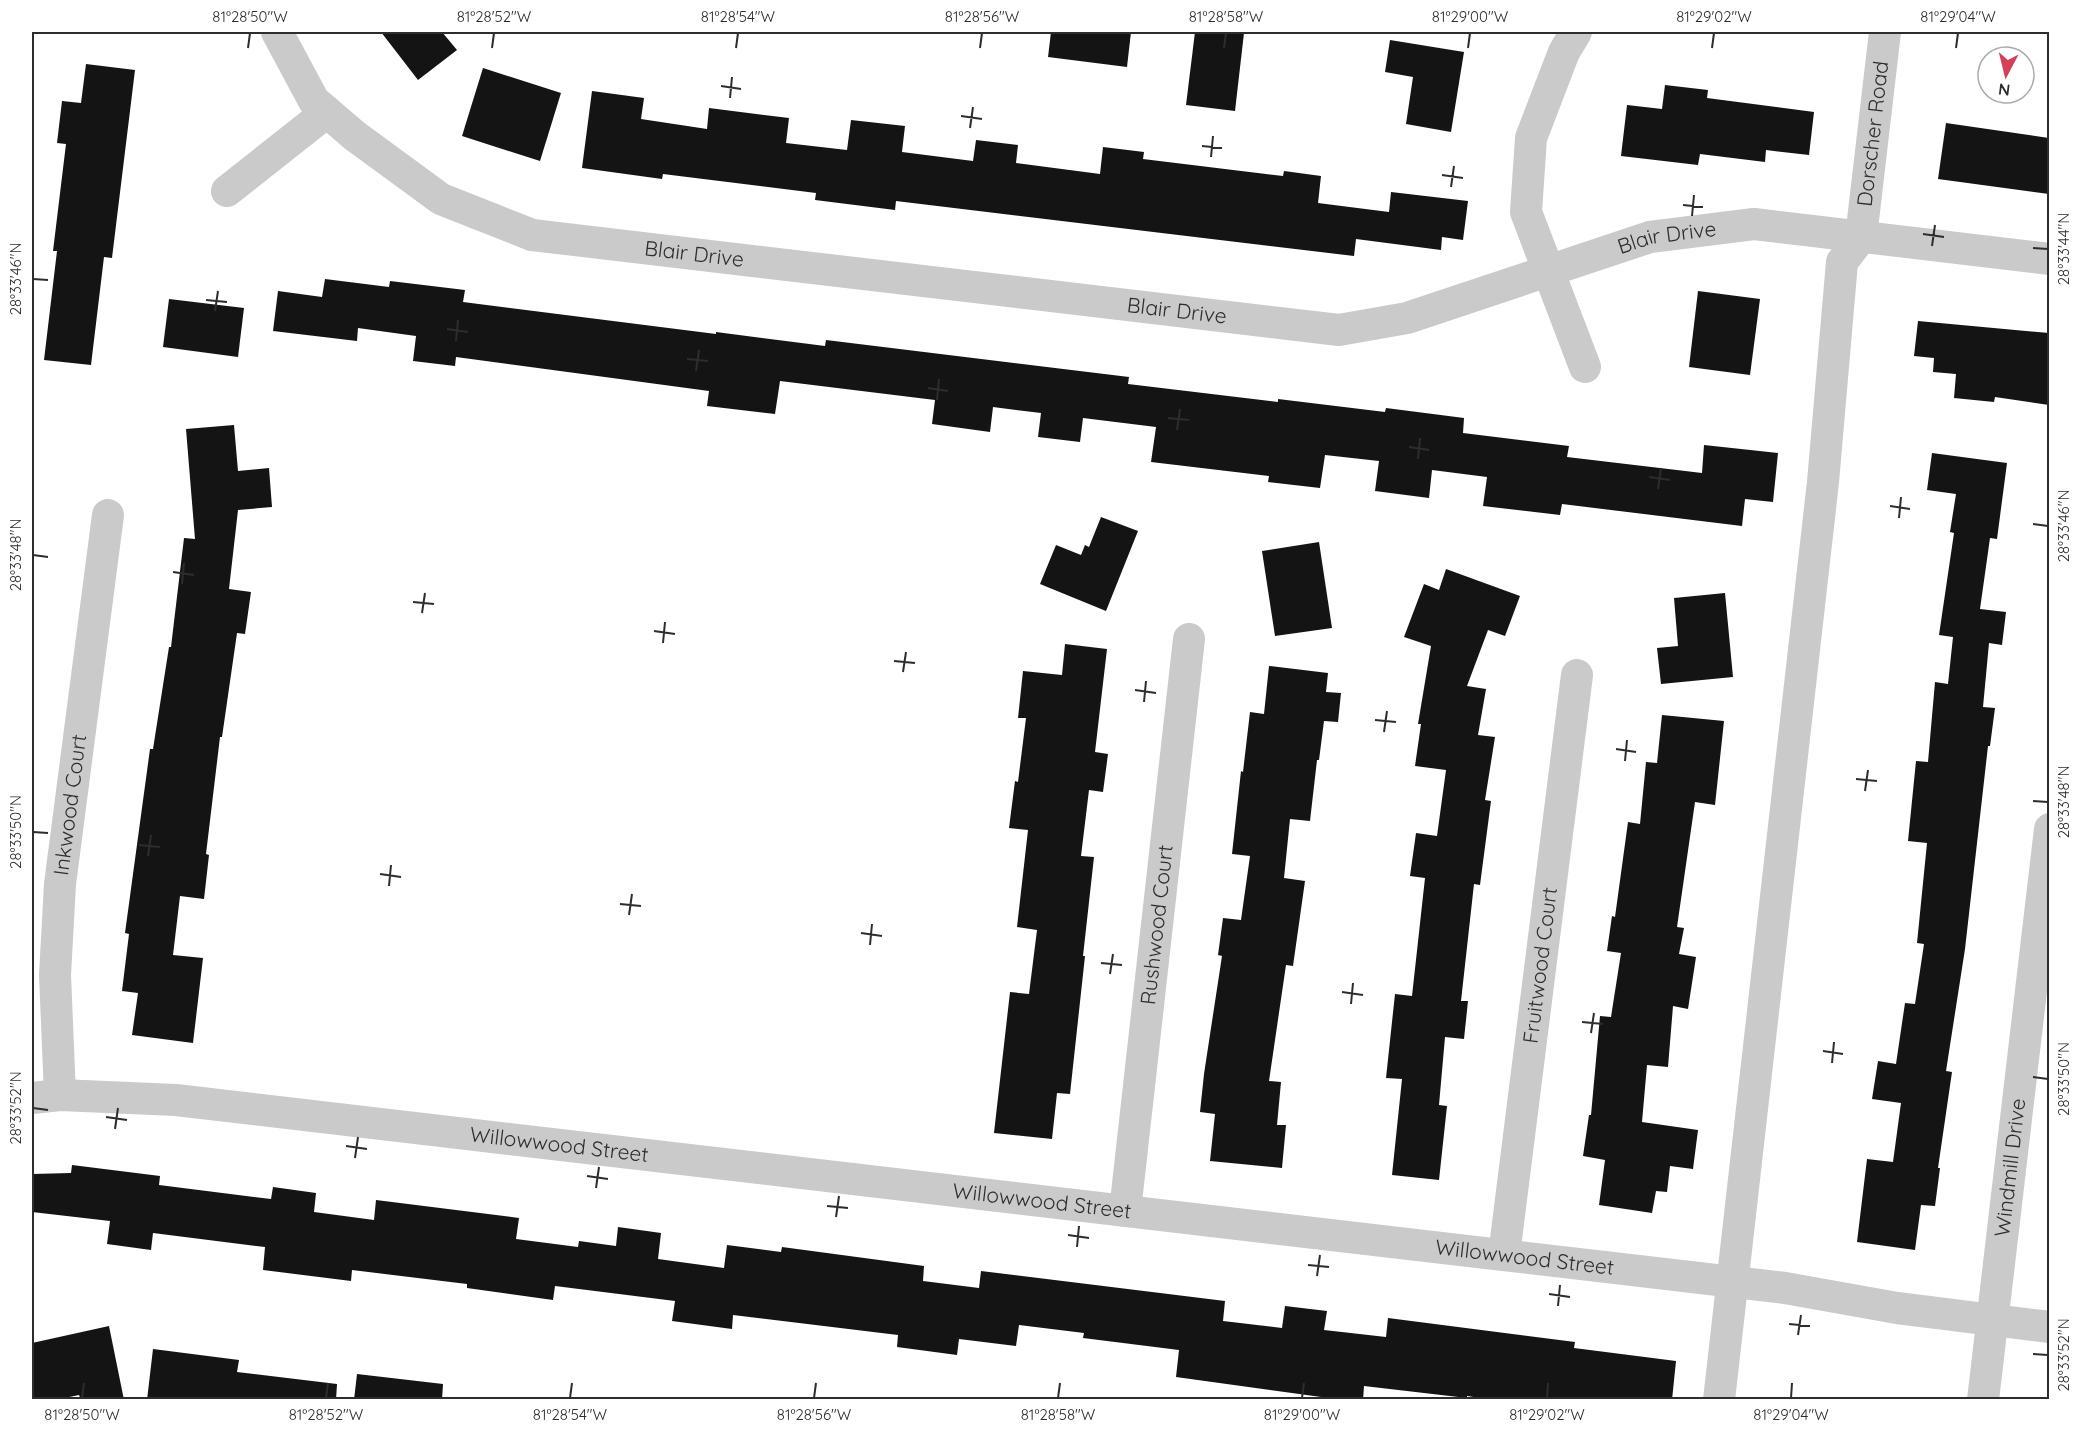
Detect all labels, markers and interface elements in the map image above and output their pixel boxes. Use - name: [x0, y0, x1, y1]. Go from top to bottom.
- text: 81°28'50"W: [212, 7, 288, 26]
- text: 81°28'52"W: [457, 7, 532, 26]
- text: 81°28'54"W: [701, 7, 776, 26]
- text: 81°28'56"W: [945, 7, 1020, 26]
- text: 81°28'58"W: [1189, 7, 1264, 26]
- text: 81°29'00"W: [1432, 7, 1509, 26]
- text: 81°29'02"W: [1676, 7, 1752, 26]
- text: 81°29'04"W: [1920, 7, 1996, 26]
- north arrow: [1976, 45, 2036, 105]
- street label: Dorscher Road: [1851, 59, 1894, 208]
- text: N: [1997, 79, 2011, 101]
- text: 28°33'44"N: [2054, 213, 2073, 285]
- street label: Blair Drive: [1614, 215, 1718, 259]
- street label: Blair Drive: [643, 234, 746, 272]
- text: 28°33'46"N: [6, 243, 25, 315]
- street label: Blair Drive: [1126, 291, 1228, 329]
- text: 28°33'46"N: [2054, 490, 2073, 562]
- text: 28°33'48"N: [6, 519, 25, 591]
- street label: Inkwood Court: [47, 733, 91, 877]
- text: 28°33'48"N: [2054, 766, 2073, 838]
- text: 28°33'50"N: [6, 795, 25, 869]
- street label: Rushwood Court: [1134, 843, 1178, 1006]
- street label: Fruitwood Court: [1517, 885, 1562, 1045]
- text: 28°33'50"N: [2054, 1042, 2073, 1116]
- text: 28°33'52"N: [6, 1071, 25, 1145]
- street label: Windmill Drive: [1988, 1097, 2030, 1238]
- street label: Willowwood Street: [468, 1120, 650, 1167]
- street label: Willowwood Street: [951, 1177, 1133, 1224]
- street label: Willowwood Street: [1434, 1233, 1615, 1280]
- text: 28°33'52"N: [2054, 1318, 2073, 1392]
- text: 81°28'50"W: [44, 1405, 120, 1424]
- text: 81°28'52"W: [289, 1405, 364, 1424]
- text: 81°28'54"W: [533, 1405, 608, 1424]
- text: 81°28'56"W: [777, 1405, 852, 1424]
- text: 81°28'58"W: [1021, 1405, 1096, 1424]
- text: 81°29'00"W: [1264, 1405, 1341, 1424]
- text: 81°29'02"W: [1509, 1405, 1585, 1424]
- text: 81°29'04"W: [1753, 1405, 1829, 1424]

